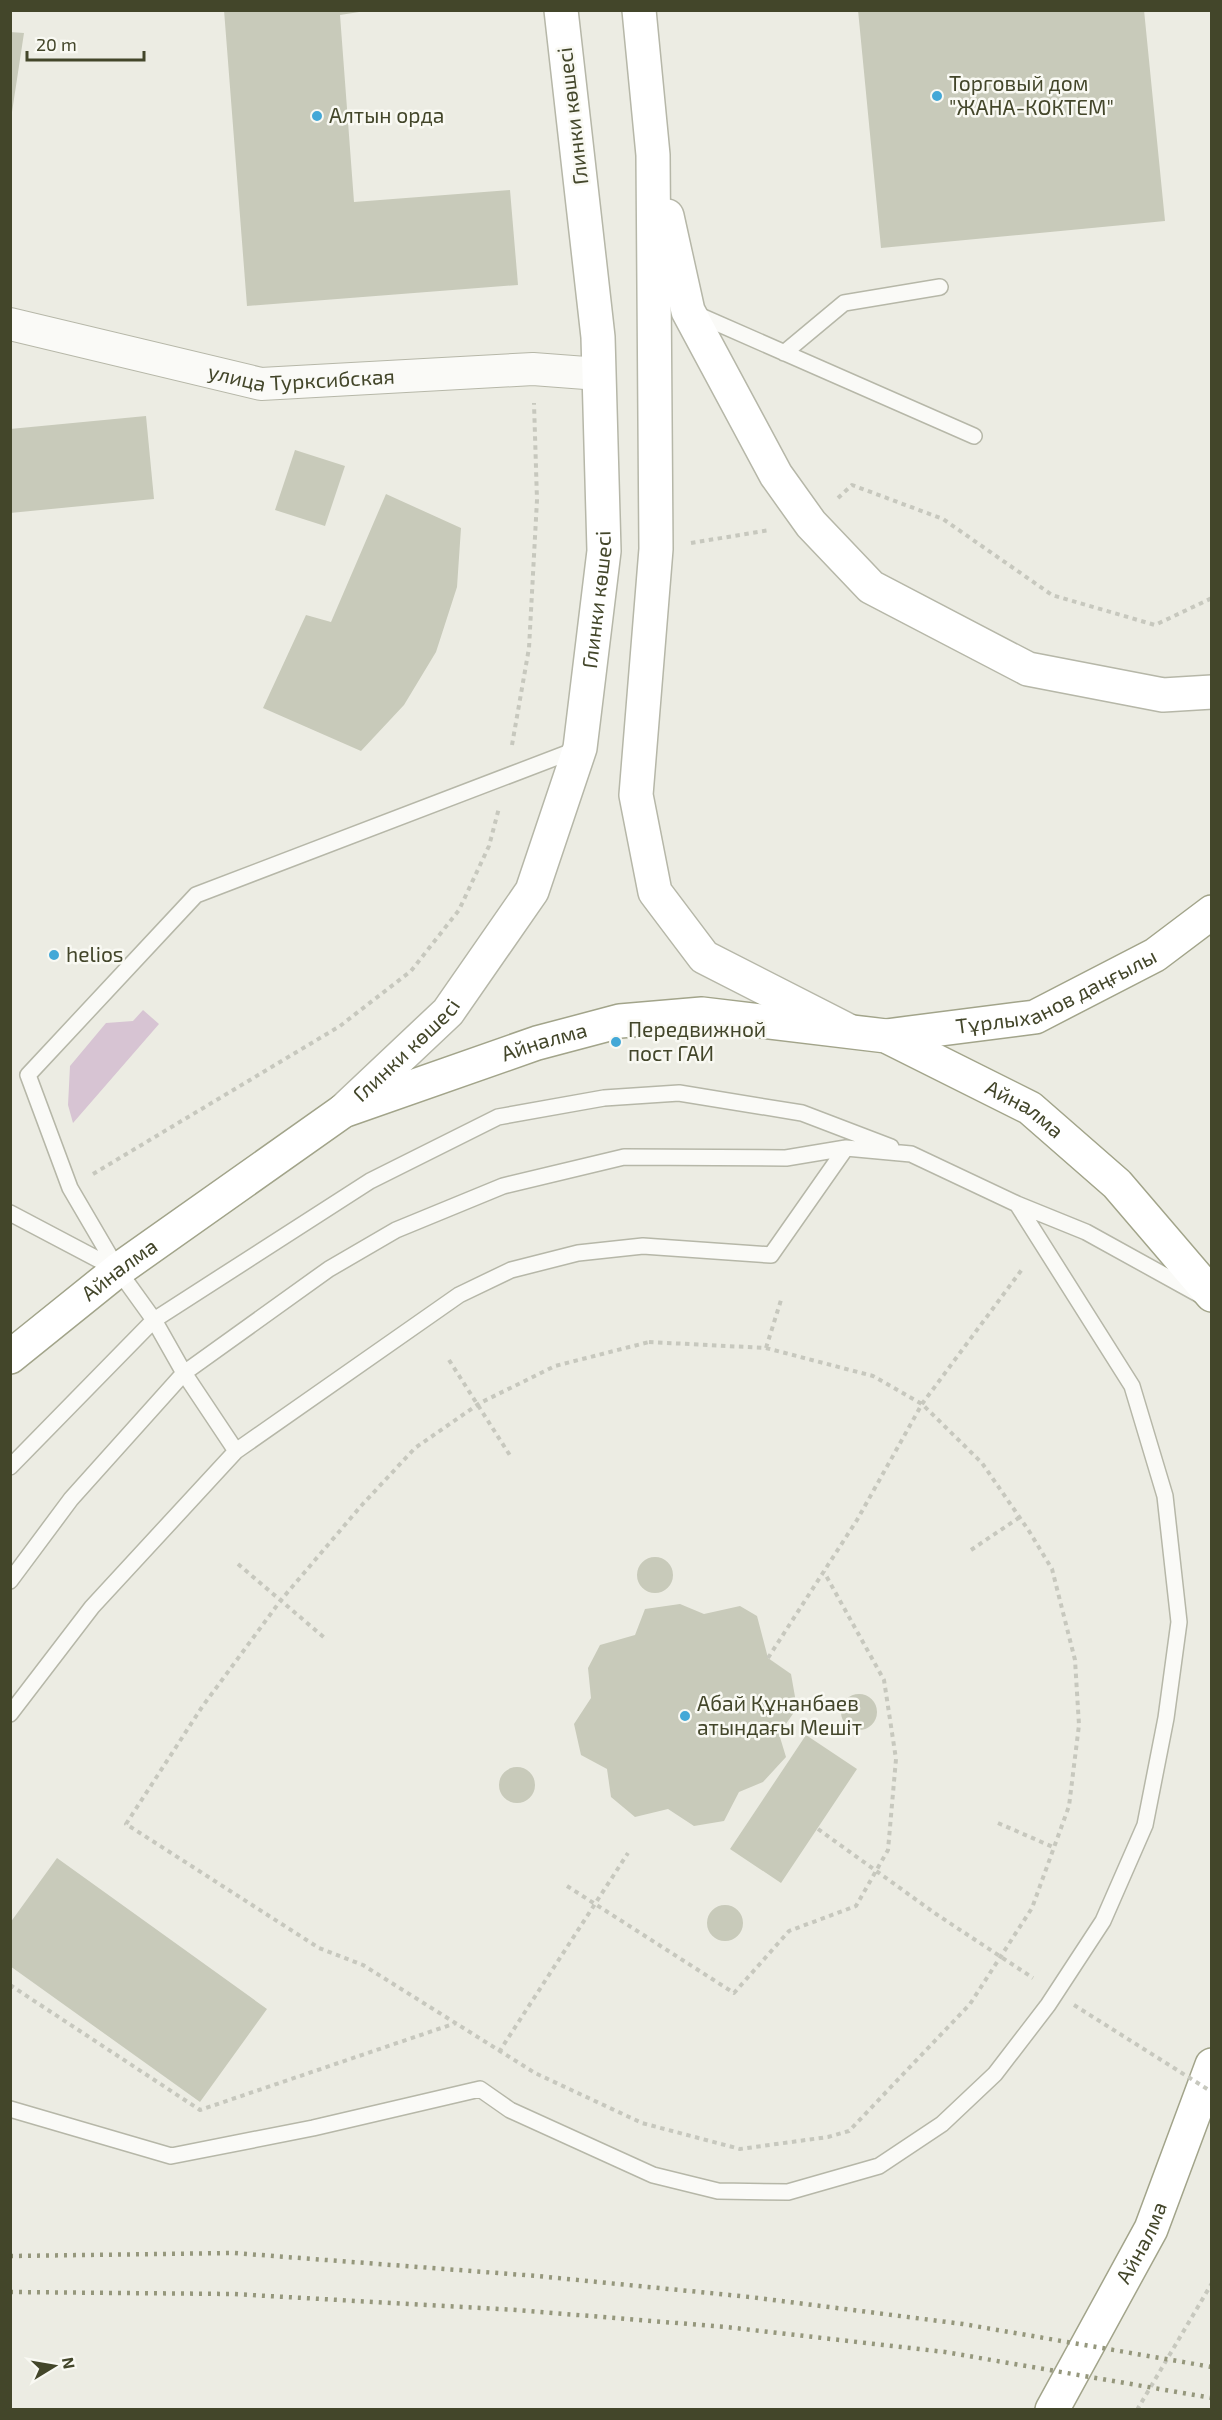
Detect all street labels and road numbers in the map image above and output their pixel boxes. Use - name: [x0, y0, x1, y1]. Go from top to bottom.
- street label: Глинки көшесі: [551, 46, 592, 186]
- street label: улица Турксибская: [206, 358, 395, 396]
- street label: Глинки көшесі: [576, 530, 615, 670]
- street label: Тұрлыханов даңғылы: [954, 942, 1160, 1038]
- street label: Глинки көшесі: [347, 993, 464, 1106]
- street label: Айналма: [498, 1016, 590, 1066]
- street label: Айналма: [982, 1074, 1069, 1143]
- street label: Айналма: [76, 1232, 161, 1305]
- street label: Айналма: [1110, 2198, 1171, 2287]

